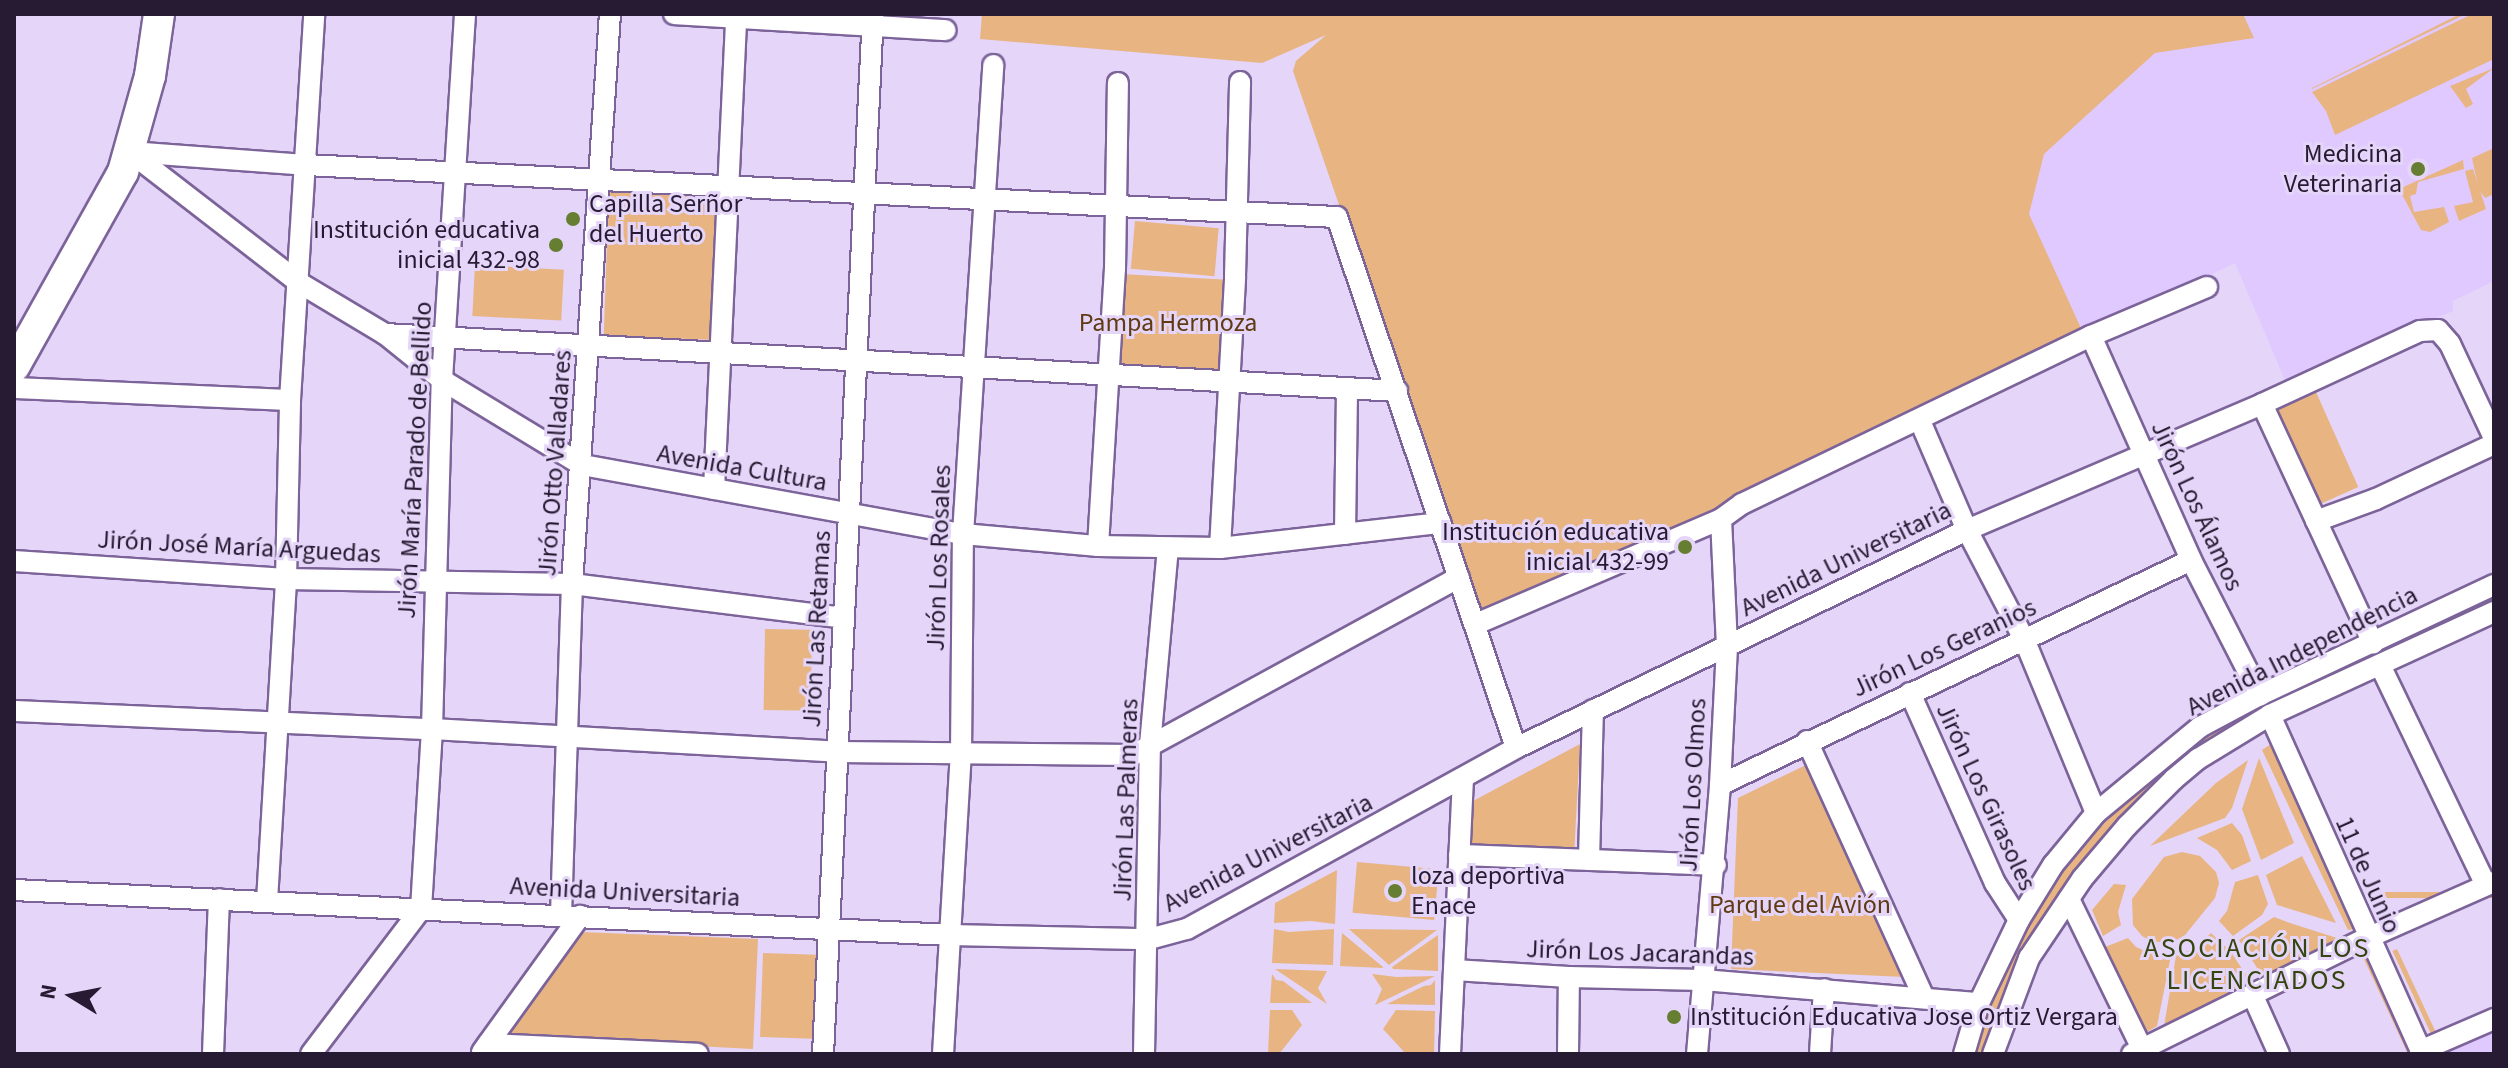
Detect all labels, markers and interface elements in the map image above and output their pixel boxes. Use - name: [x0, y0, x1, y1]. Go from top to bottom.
- place label: Medicina Veterinaria: [2284, 138, 2402, 200]
- marker: Medicina Veterinaria: [2409, 160, 2427, 178]
- place label: Capilla Serñor del Huerto: [589, 188, 742, 250]
- marker: Capilla Serñor del Huerto: [564, 210, 582, 228]
- place label: Institución educativa inicial 432-98: [313, 214, 540, 276]
- marker: Institución educativa inicial 432-98: [547, 236, 565, 254]
- street label: Jirón María Parado de Bellido: [391, 301, 439, 619]
- park label: Pampa Hermoza: [1079, 307, 1257, 339]
- street label: Jirón Otto Valladares: [532, 349, 578, 577]
- street label: Jirón Los Álamos: [2144, 416, 2250, 596]
- street label: Avenida Cultura: [655, 438, 829, 498]
- street label: Jirón Los Rosales: [920, 464, 958, 652]
- street label: Avenida Universitaria: [1736, 494, 1956, 624]
- place label: Institución educativa inicial 432-99: [1442, 516, 1669, 578]
- street label: Jirón José María Arguedas: [96, 524, 382, 570]
- street label: Jirón Las Retamas: [796, 530, 838, 728]
- marker: Institución educativa inicial 432-99: [1676, 538, 1694, 556]
- street label: Avenida Independencia: [2181, 579, 2423, 723]
- street label: Jirón Los Geranios: [1847, 592, 2041, 704]
- street label: Jirón Los Olmos: [1673, 697, 1713, 873]
- street label: Jirón Las Palmeras: [1107, 698, 1145, 902]
- street label: Jirón Los Girasoles: [1929, 698, 2043, 896]
- street label: Avenida Universitaria: [1158, 787, 1378, 919]
- street label: 11 de Junio: [2328, 812, 2408, 938]
- place label: loza deportiva Enace: [1411, 860, 1565, 922]
- street label: Avenida Universitaria: [509, 870, 741, 914]
- marker: loza deportiva Enace: [1386, 882, 1404, 900]
- park label: Parque del Avión: [1709, 889, 1891, 921]
- district label: ASOCIACIÓN LOS LICENCIADOS: [2143, 931, 2371, 997]
- street label: Jirón Los Jacarandas: [1526, 933, 1754, 973]
- north arrow: [32, 956, 112, 1036]
- text: N: [31, 982, 65, 1002]
- place label: Institución Educativa Jose Ortiz Vergara: [1690, 1001, 2118, 1033]
- marker: Institución Educativa Jose Ortiz Vergara: [1665, 1008, 1683, 1026]

